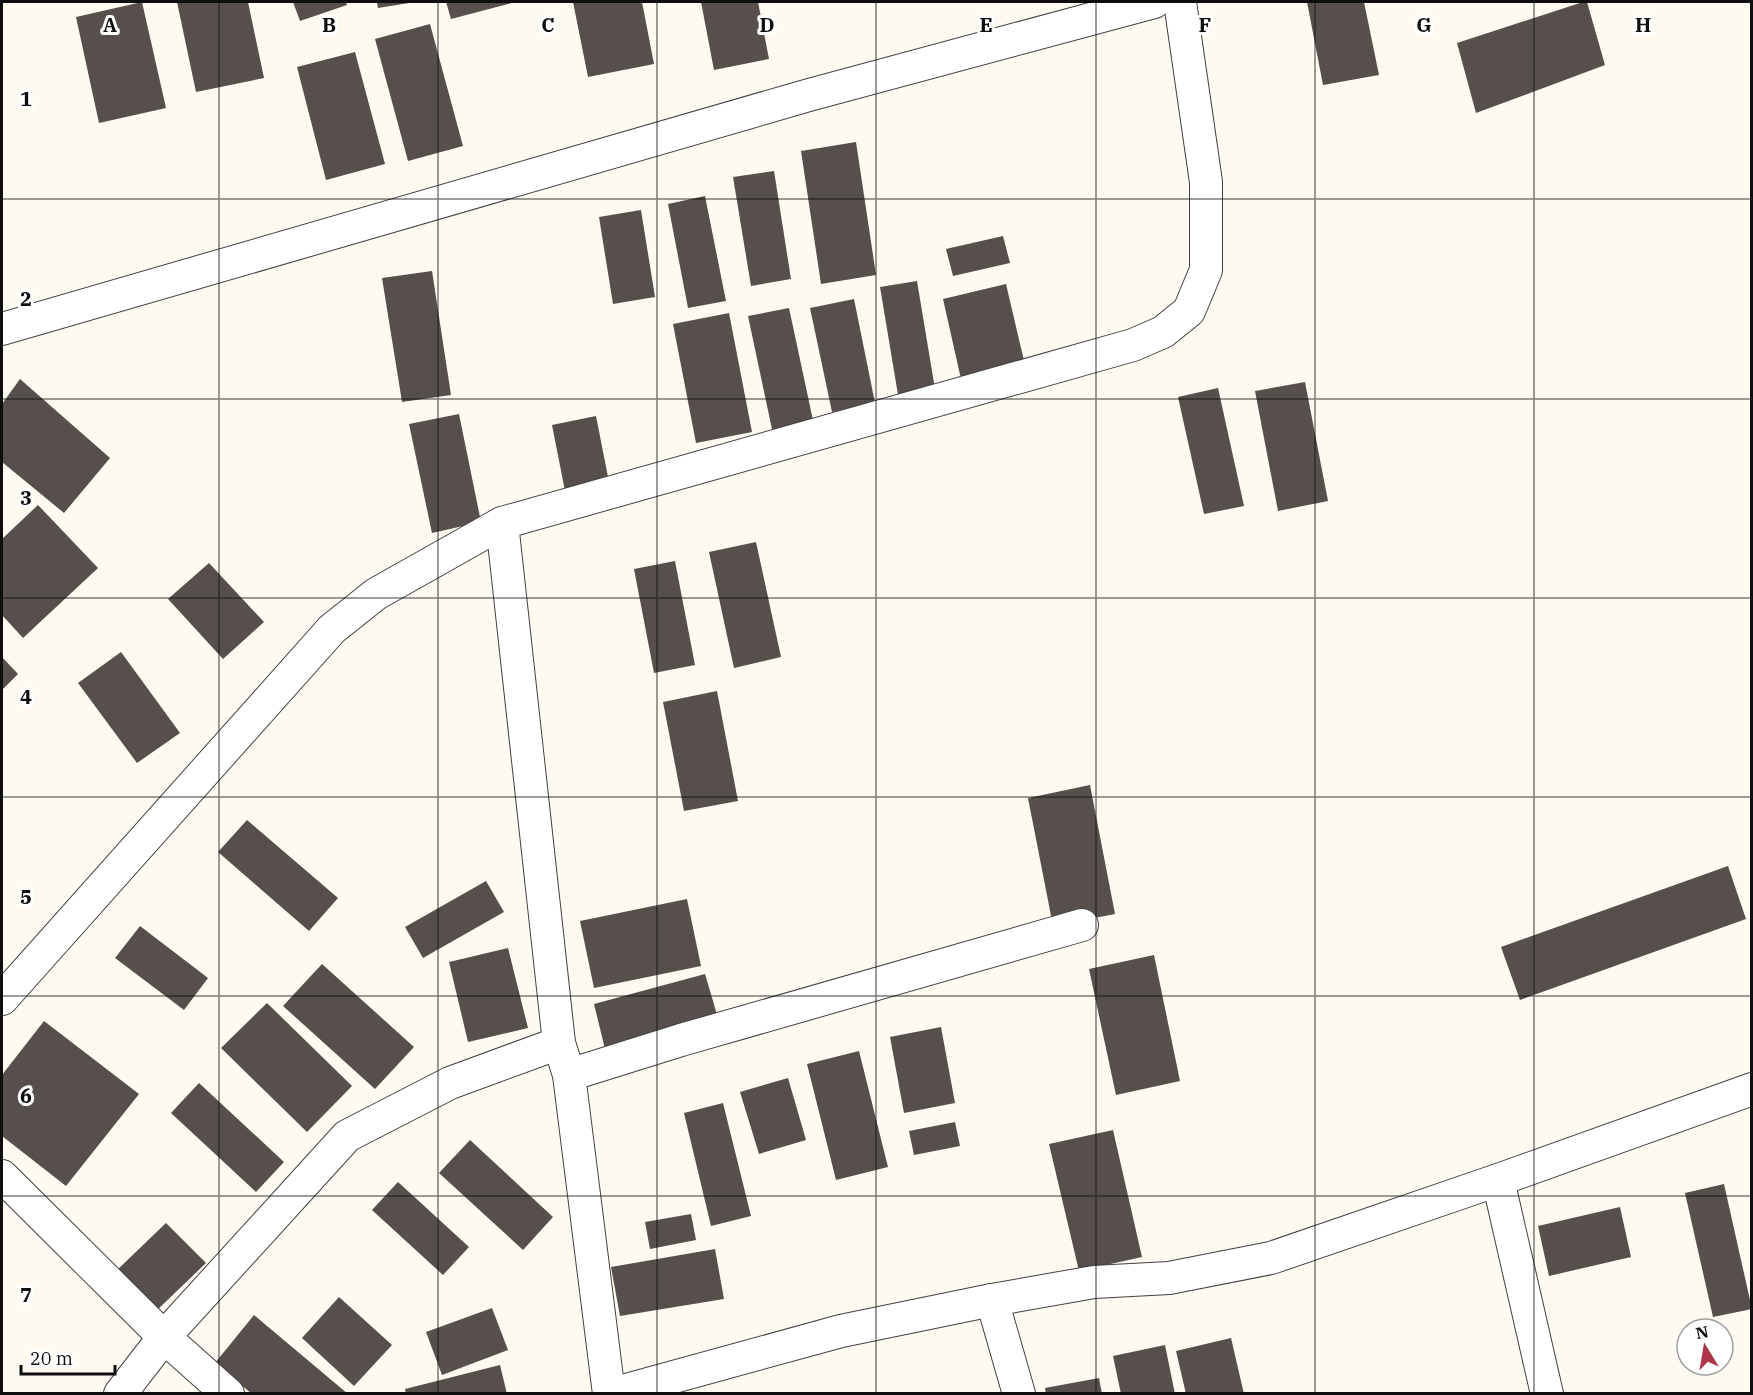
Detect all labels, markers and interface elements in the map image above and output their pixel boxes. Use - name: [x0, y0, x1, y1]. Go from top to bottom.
- text: A: [103, 11, 117, 38]
- text: B: [322, 11, 336, 38]
- text: C: [541, 11, 555, 38]
- text: D: [759, 11, 775, 38]
- text: E: [979, 11, 993, 38]
- text: F: [1199, 11, 1211, 38]
- text: G: [1416, 11, 1432, 38]
- text: H: [1635, 11, 1651, 38]
- text: 1: [20, 85, 32, 112]
- text: 2: [20, 285, 32, 312]
- text: 3: [20, 484, 32, 511]
- text: 4: [20, 683, 32, 710]
- text: 5: [20, 883, 32, 910]
- text: 6: [20, 1082, 32, 1109]
- text: 7: [20, 1281, 32, 1308]
- north arrow: [1675, 1317, 1735, 1377]
- text: N: [1694, 1321, 1710, 1343]
- scale bar: [21, 1338, 116, 1376]
- text: 20 m: [30, 1347, 73, 1370]

